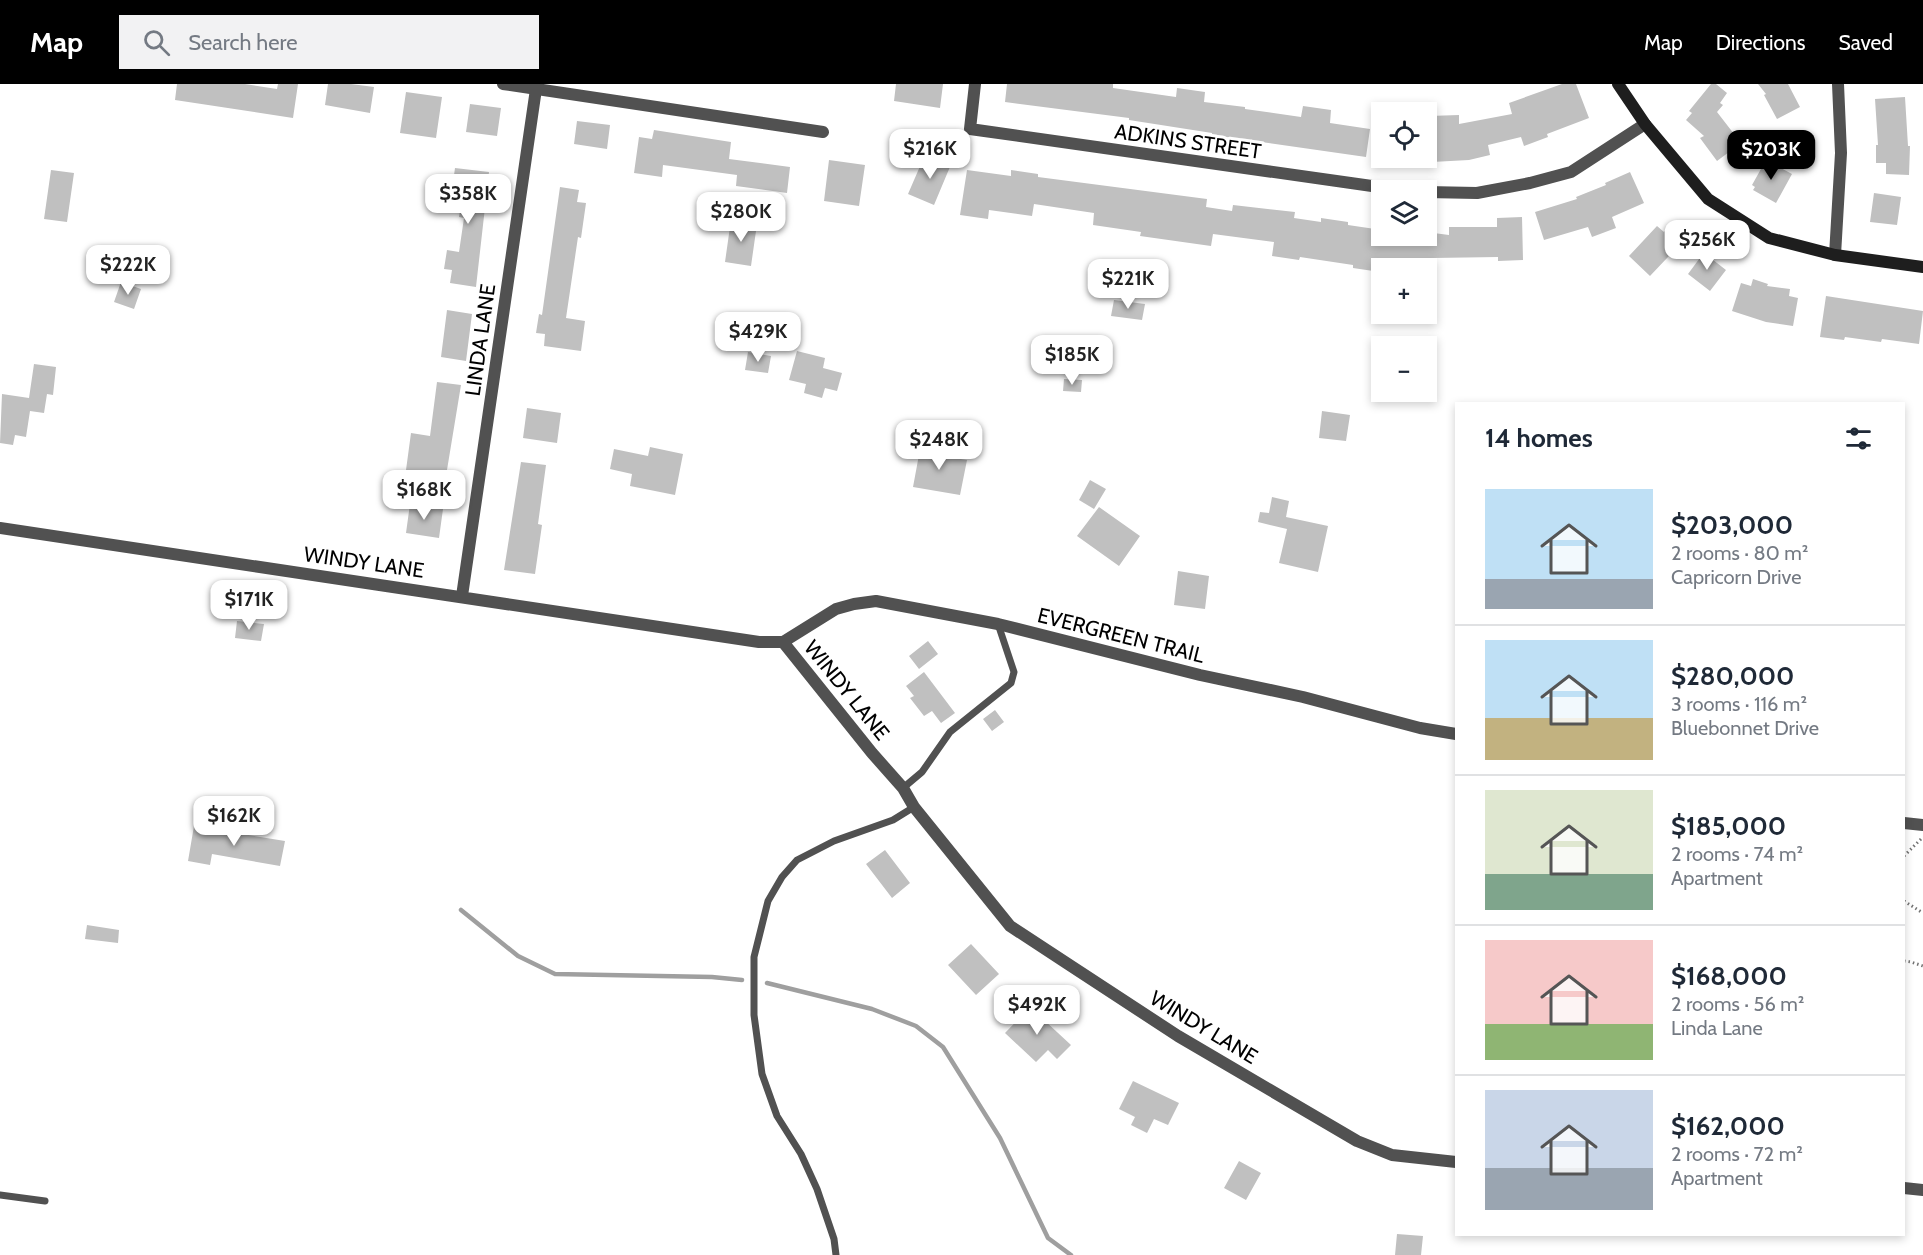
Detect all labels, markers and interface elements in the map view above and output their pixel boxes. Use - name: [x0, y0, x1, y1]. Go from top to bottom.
- search box: [119, 15, 539, 69]
- text: Map: [30, 25, 83, 59]
- icon: search: [140, 26, 173, 59]
- text: Search here: [188, 29, 297, 56]
- text: Map: [1644, 30, 1683, 55]
- text: Directions: [1716, 30, 1805, 55]
- text: Saved: [1838, 30, 1893, 55]
- map controls: [1371, 102, 1437, 402]
- button: locate: [1371, 102, 1437, 168]
- street label: ADKINS STREET: [1113, 118, 1263, 164]
- pin: $216K: [888, 129, 972, 180]
- pin: $203K: [1729, 130, 1813, 181]
- text: $216K: [903, 136, 957, 160]
- text: $203K: [1741, 137, 1801, 161]
- pin: $358K: [426, 174, 510, 225]
- button: layers: [1371, 180, 1437, 246]
- text: $358K: [439, 181, 497, 205]
- pin: $280K: [699, 192, 783, 243]
- text: $280K: [711, 199, 771, 223]
- pin: $256K: [1665, 220, 1749, 271]
- text: $256K: [1679, 227, 1735, 251]
- pin: $222K: [86, 245, 170, 296]
- text: $222K: [100, 252, 156, 276]
- button: +: [1371, 258, 1437, 324]
- pin: $221K: [1086, 259, 1170, 310]
- text: $221K: [1102, 266, 1154, 290]
- street label: LINDA LANE: [460, 282, 500, 398]
- pin: $429K: [716, 312, 800, 363]
- text: $429K: [729, 319, 787, 343]
- pin: $185K: [1030, 335, 1114, 386]
- button: −: [1371, 336, 1437, 402]
- text: $185K: [1045, 342, 1099, 366]
- pin: $248K: [897, 420, 981, 471]
- text: 14 homes: [1485, 422, 1593, 454]
- icon: filters: [1842, 422, 1875, 455]
- text: $248K: [909, 427, 969, 451]
- pin: $168K: [382, 470, 466, 521]
- text: $168K: [397, 477, 451, 501]
- text: $203,000: [1671, 509, 1793, 541]
- icon: home: [1533, 513, 1605, 585]
- street label: WINDY LANE: [302, 541, 426, 583]
- text: 2 rooms · 80 m²: [1671, 541, 1808, 565]
- text: Capricorn Drive: [1671, 565, 1801, 589]
- pin: $171K: [207, 580, 291, 631]
- text: $171K: [224, 587, 274, 611]
- street label: EVERGREEN TRAIL: [1035, 602, 1207, 668]
- street label: WINDY LANE: [799, 635, 895, 745]
- text: $280,000: [1671, 660, 1794, 692]
- icon: home: [1533, 664, 1605, 736]
- text: 3 rooms · 116 m²: [1671, 692, 1807, 716]
- text: Bluebonnet Drive: [1671, 716, 1819, 740]
- pin: $162K: [192, 796, 276, 847]
- text: $162K: [207, 803, 261, 827]
- text: $185,000: [1671, 810, 1786, 842]
- icon: home: [1533, 814, 1605, 886]
- text: 2 rooms · 74 m²: [1671, 842, 1803, 866]
- text: Apartment: [1671, 866, 1763, 890]
- text: $168,000: [1671, 960, 1787, 992]
- icon: home: [1533, 964, 1605, 1036]
- pin: $492K: [995, 985, 1079, 1036]
- street label: WINDY LANE: [1146, 985, 1262, 1069]
- text: $492K: [1008, 992, 1066, 1016]
- text: 2 rooms · 56 m²: [1671, 992, 1804, 1016]
- text: Linda Lane: [1671, 1016, 1763, 1040]
- text: $162,000: [1671, 1110, 1785, 1142]
- icon: home: [1533, 1114, 1605, 1186]
- text: 2 rooms · 72 m²: [1671, 1142, 1803, 1166]
- text: Apartment: [1671, 1166, 1763, 1190]

